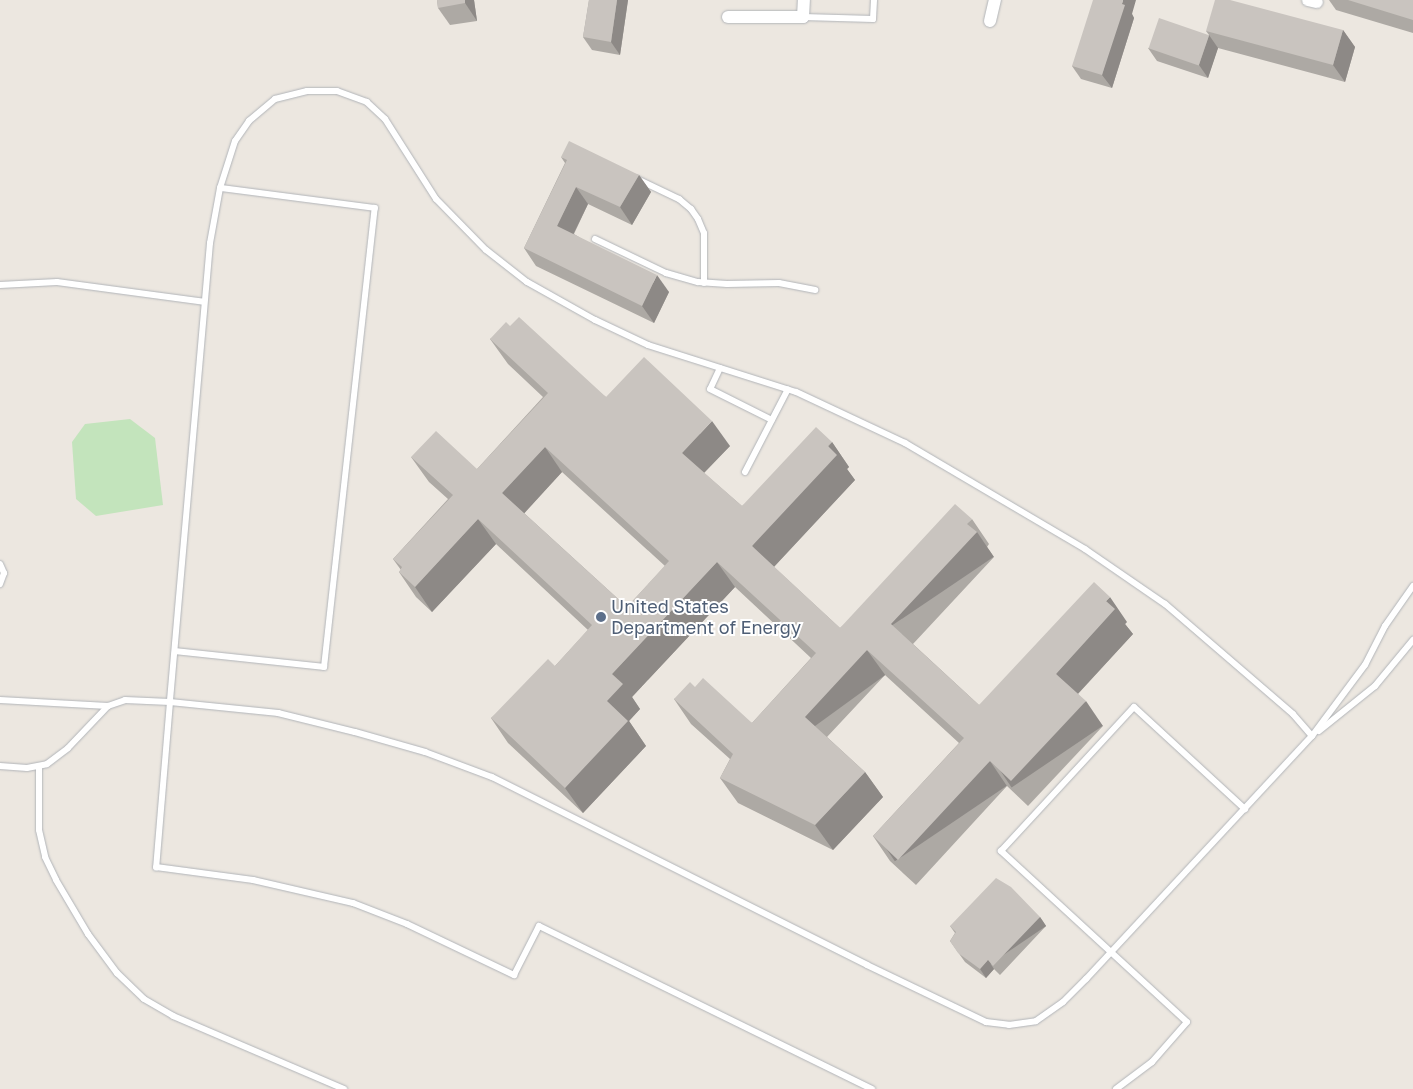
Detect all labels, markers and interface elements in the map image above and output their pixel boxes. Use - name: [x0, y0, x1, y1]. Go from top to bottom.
- place label: United States Department of Energy: [611, 596, 801, 638]
- marker: United States Department of Energy: [595, 611, 607, 623]

